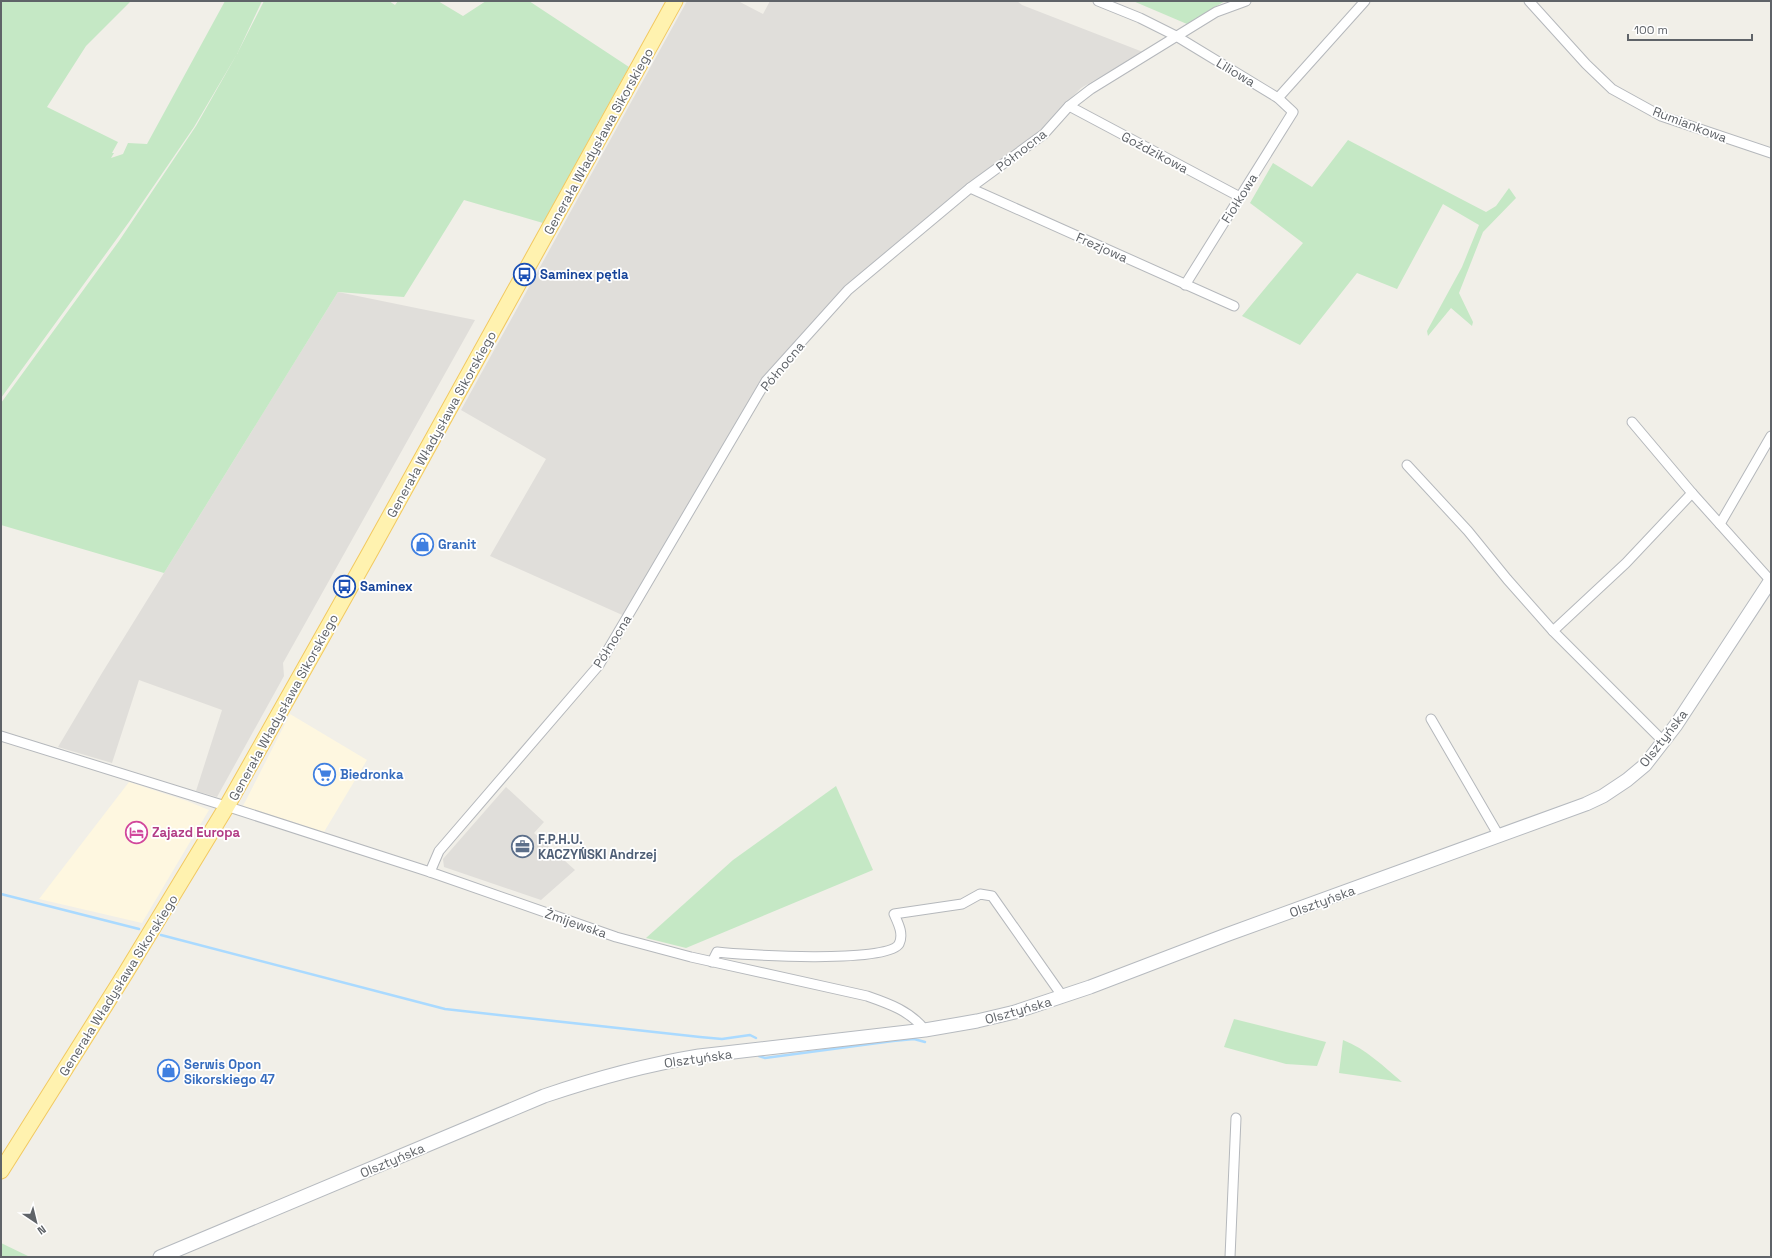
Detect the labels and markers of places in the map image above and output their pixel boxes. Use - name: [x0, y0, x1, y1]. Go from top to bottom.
- bus stop icon: Saminex pętla: [511, 261, 537, 287]
- place label: Saminex pętla: [540, 266, 629, 283]
- shop icon: Granit: [410, 531, 436, 557]
- place label: Granit: [438, 536, 477, 553]
- bus stop icon: Saminex: [332, 573, 358, 599]
- place label: Saminex: [360, 578, 413, 595]
- supermarket icon: Biedronka: [312, 761, 338, 787]
- place label: Biedronka: [340, 766, 404, 783]
- hotel icon: Zajazd Europa: [124, 819, 150, 845]
- place label: Zajazd Europa: [152, 824, 241, 841]
- place label: F.P.H.U. KACZYŃSKI Andrzej: [538, 831, 657, 863]
- office icon: F.P.H.U. KACZYŃSKI Andrzej: [509, 833, 535, 859]
- place label: Serwis Opon Sikorskiego 47: [184, 1056, 275, 1088]
- shop icon: Serwis Opon Sikorskiego 47: [156, 1058, 182, 1084]

